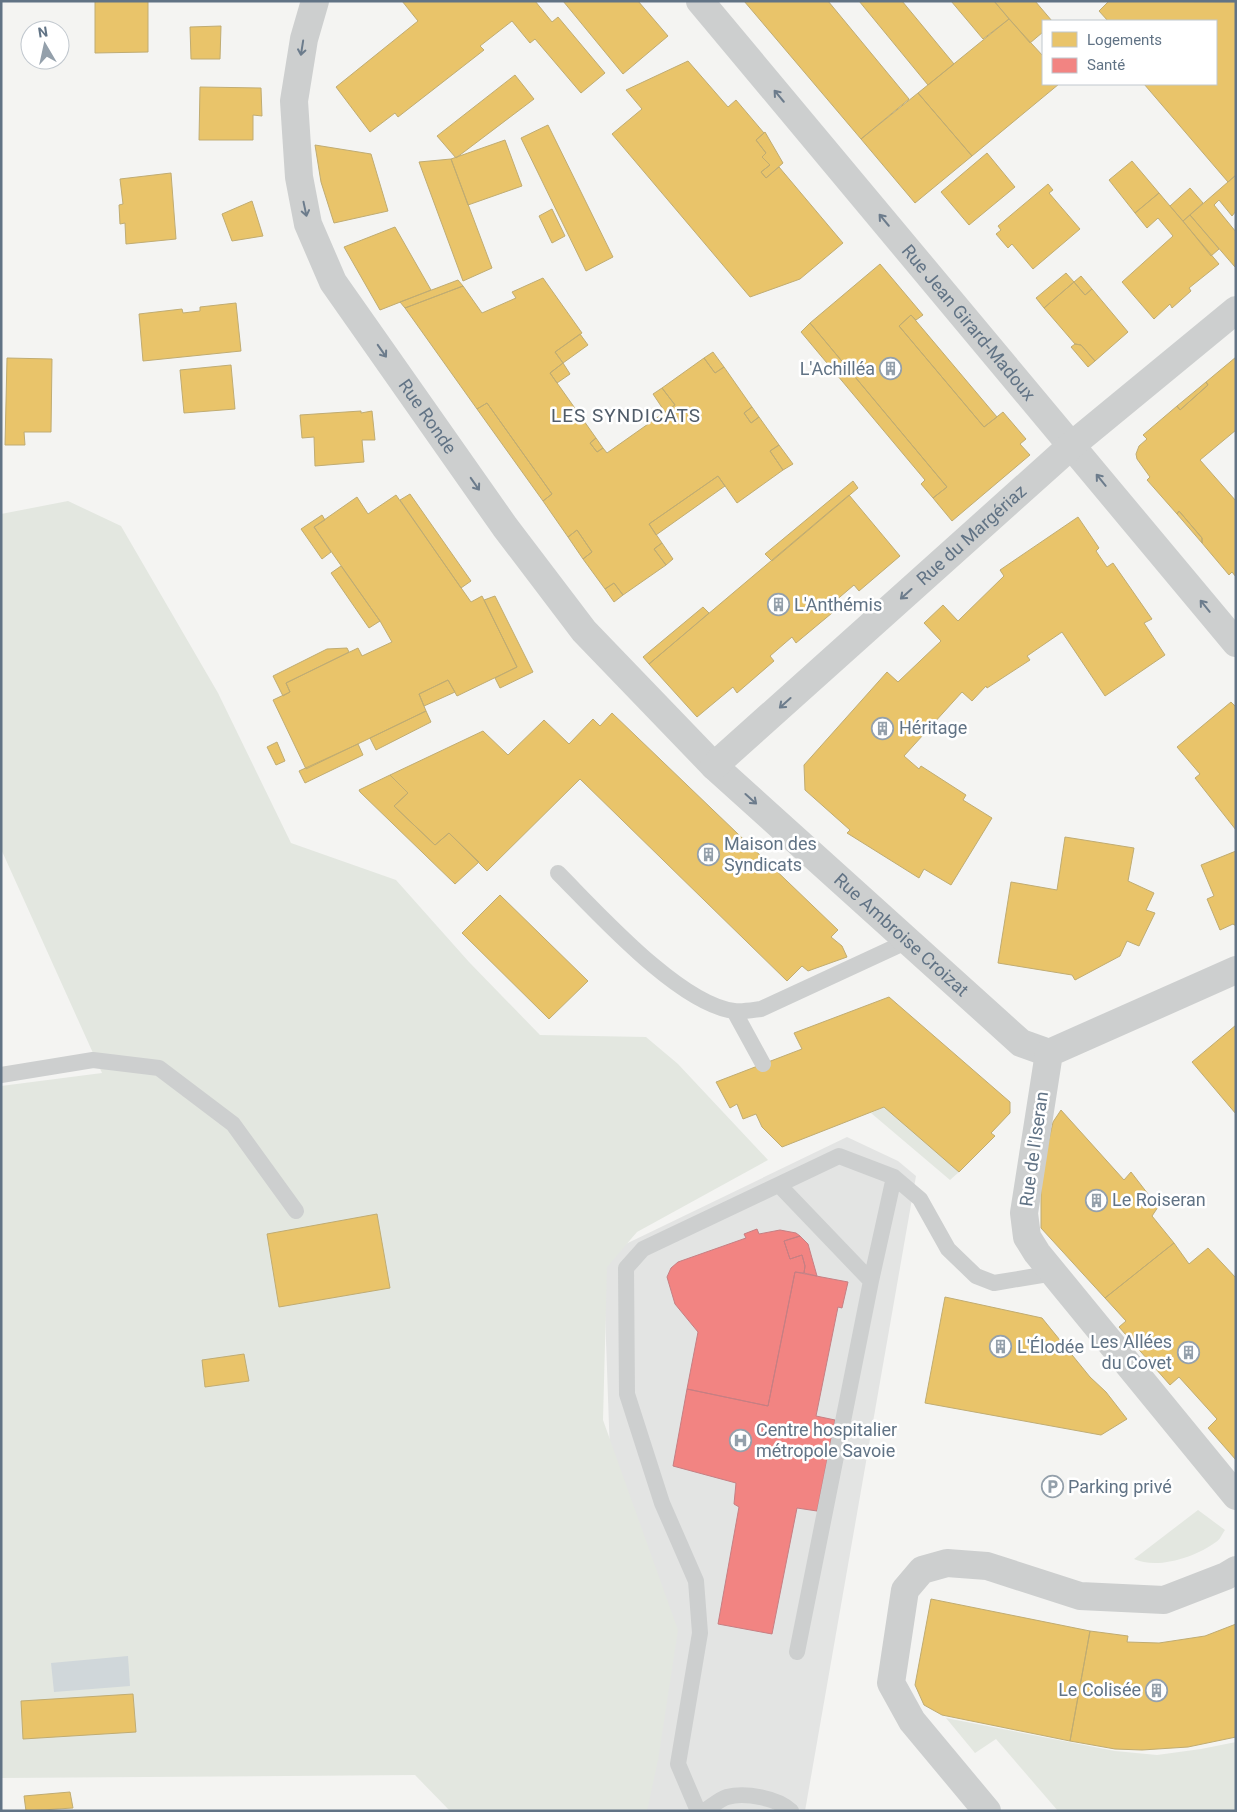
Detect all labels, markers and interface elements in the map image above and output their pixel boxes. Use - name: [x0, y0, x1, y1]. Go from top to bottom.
- north arrow: [20, 20, 70, 70]
- legend: [1042, 20, 1217, 85]
- text: N: [37, 23, 49, 41]
- text: Logements: [1087, 31, 1162, 49]
- one-way arrow: [297, 40, 307, 56]
- text: Santé: [1087, 56, 1125, 74]
- one-way arrow: [773, 89, 785, 102]
- one-way arrow: [301, 201, 311, 217]
- one-way arrow: [878, 214, 889, 227]
- street label: Rue Jean Girard-Madoux: [898, 240, 1040, 405]
- one-way arrow: [376, 344, 387, 357]
- building icon: L'Achilléa: [879, 357, 903, 381]
- place label: L'Achilléa: [800, 358, 875, 379]
- street label: Rue Ronde: [395, 375, 461, 458]
- district label: LES SYNDICATS: [551, 404, 701, 427]
- one-way arrow: [1096, 474, 1107, 487]
- one-way arrow: [470, 477, 480, 491]
- street label: Rue du Margériaz: [912, 480, 1030, 589]
- one-way arrow: [899, 589, 912, 600]
- building icon: L'Anthémis: [766, 593, 790, 617]
- place label: L'Anthémis: [794, 594, 882, 615]
- one-way arrow: [1199, 599, 1210, 612]
- one-way arrow: [778, 697, 791, 709]
- building icon: Héritage: [871, 716, 895, 740]
- place label: Héritage: [899, 717, 967, 738]
- one-way arrow: [744, 793, 757, 805]
- place label: Maison des Syndicats: [724, 833, 817, 875]
- building icon: Maison des Syndicats: [696, 842, 720, 866]
- street label: Rue Ambroise Croizat: [830, 869, 973, 1001]
- street label: Rue de l'Iseran: [1015, 1090, 1052, 1208]
- building icon: Le Roiseran: [1084, 1188, 1108, 1212]
- place label: Le Roiseran: [1112, 1189, 1206, 1210]
- place label: Les Allées du Covet: [1090, 1331, 1172, 1373]
- building icon: L'Élodée: [989, 1335, 1013, 1359]
- place label: L'Élodée: [1017, 1336, 1084, 1357]
- building icon: Les Allées du Covet: [1176, 1340, 1200, 1364]
- place label: Centre hospitalier métropole Savoie: [756, 1419, 897, 1461]
- hospital icon: Centre hospitalier métropole Savoie: [728, 1428, 752, 1452]
- parking icon: Parking privé: [1040, 1475, 1064, 1499]
- place label: Parking privé: [1068, 1476, 1172, 1497]
- building icon: Le Colisée: [1145, 1678, 1169, 1702]
- place label: Le Colisée: [1058, 1679, 1141, 1700]

